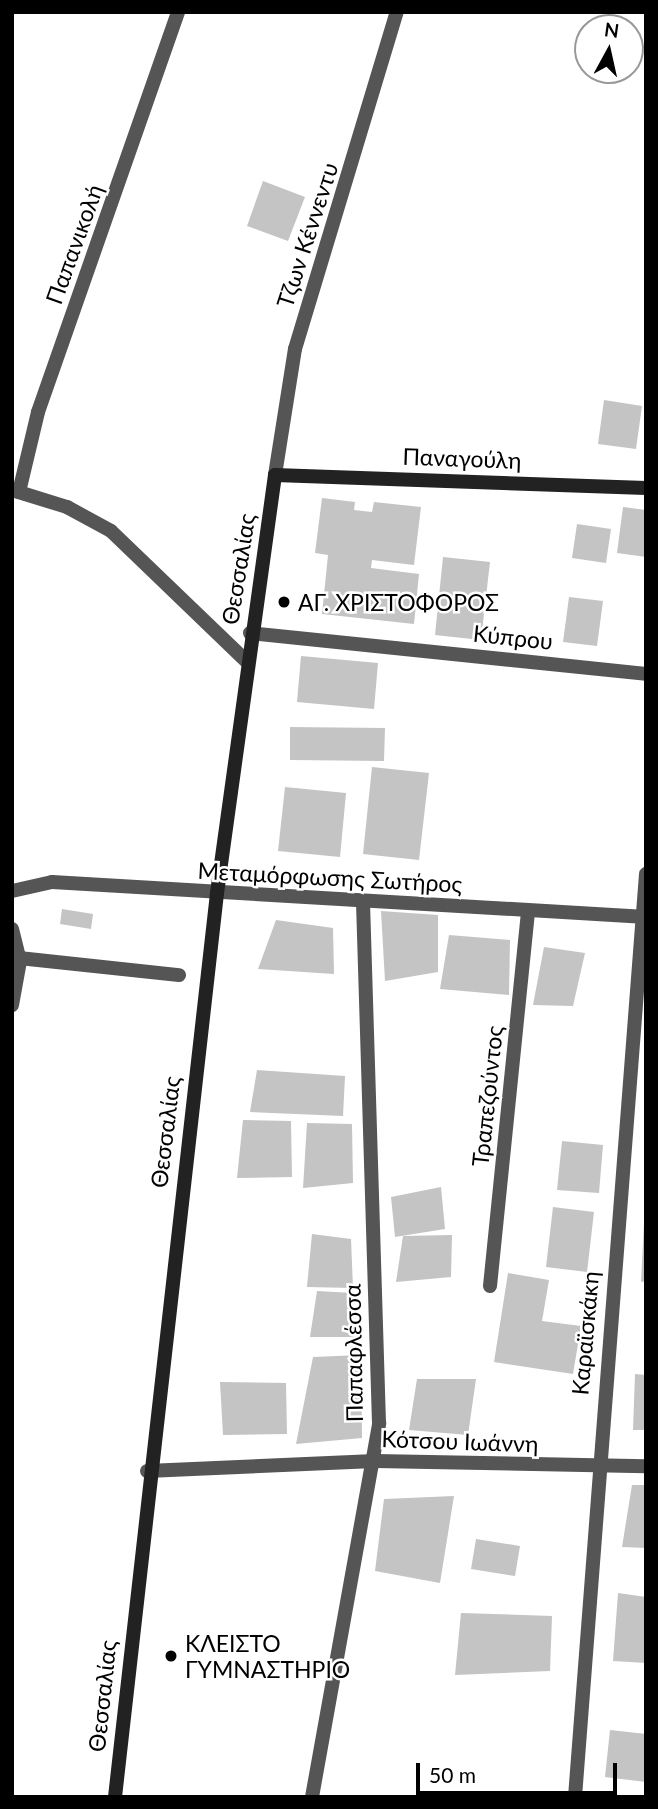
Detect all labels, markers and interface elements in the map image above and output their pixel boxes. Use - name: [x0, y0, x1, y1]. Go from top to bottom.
- north arrow: [574, 14, 644, 84]
- text: N: [603, 17, 621, 42]
- street label: Τζων Κέννεντυ: [271, 159, 343, 311]
- street label: Παπανικολή: [40, 180, 108, 308]
- street label: Παναγούλη: [402, 442, 522, 474]
- street label: Θεσσαλίας: [216, 511, 260, 627]
- place label: ΑΓ. ΧΡΙΣΤΟΦΟΡΟΣ: [298, 588, 499, 616]
- marker: ΑΓ. ΧΡΙΣΤΟΦΟΡΟΣ: [276, 594, 292, 610]
- street label: Κύπρου: [472, 619, 554, 655]
- street label: Μεταμόρφωσης Σωτήρος: [197, 856, 463, 898]
- street label: Τραπεζούντος: [466, 1024, 508, 1168]
- street label: Θεσσαλίας: [144, 1075, 186, 1189]
- street label: Καραϊσκάκη: [566, 1270, 604, 1396]
- street label: Παπαφλέσσα: [338, 1284, 368, 1422]
- street label: Κότσου Ιωάννη: [381, 1424, 539, 1458]
- place label: ΚΛΕΙΣΤΟ ΓΥΜΝΑΣΤΗΡΙΟ: [185, 1629, 350, 1683]
- street label: Θεσσαλίας: [82, 1639, 122, 1753]
- marker: ΚΛΕΙΣΤΟ ΓΥΜΝΑΣΤΗΡΙΟ: [163, 1648, 179, 1664]
- scale bar: [420, 1750, 621, 1794]
- text: 50 m: [429, 1762, 476, 1787]

